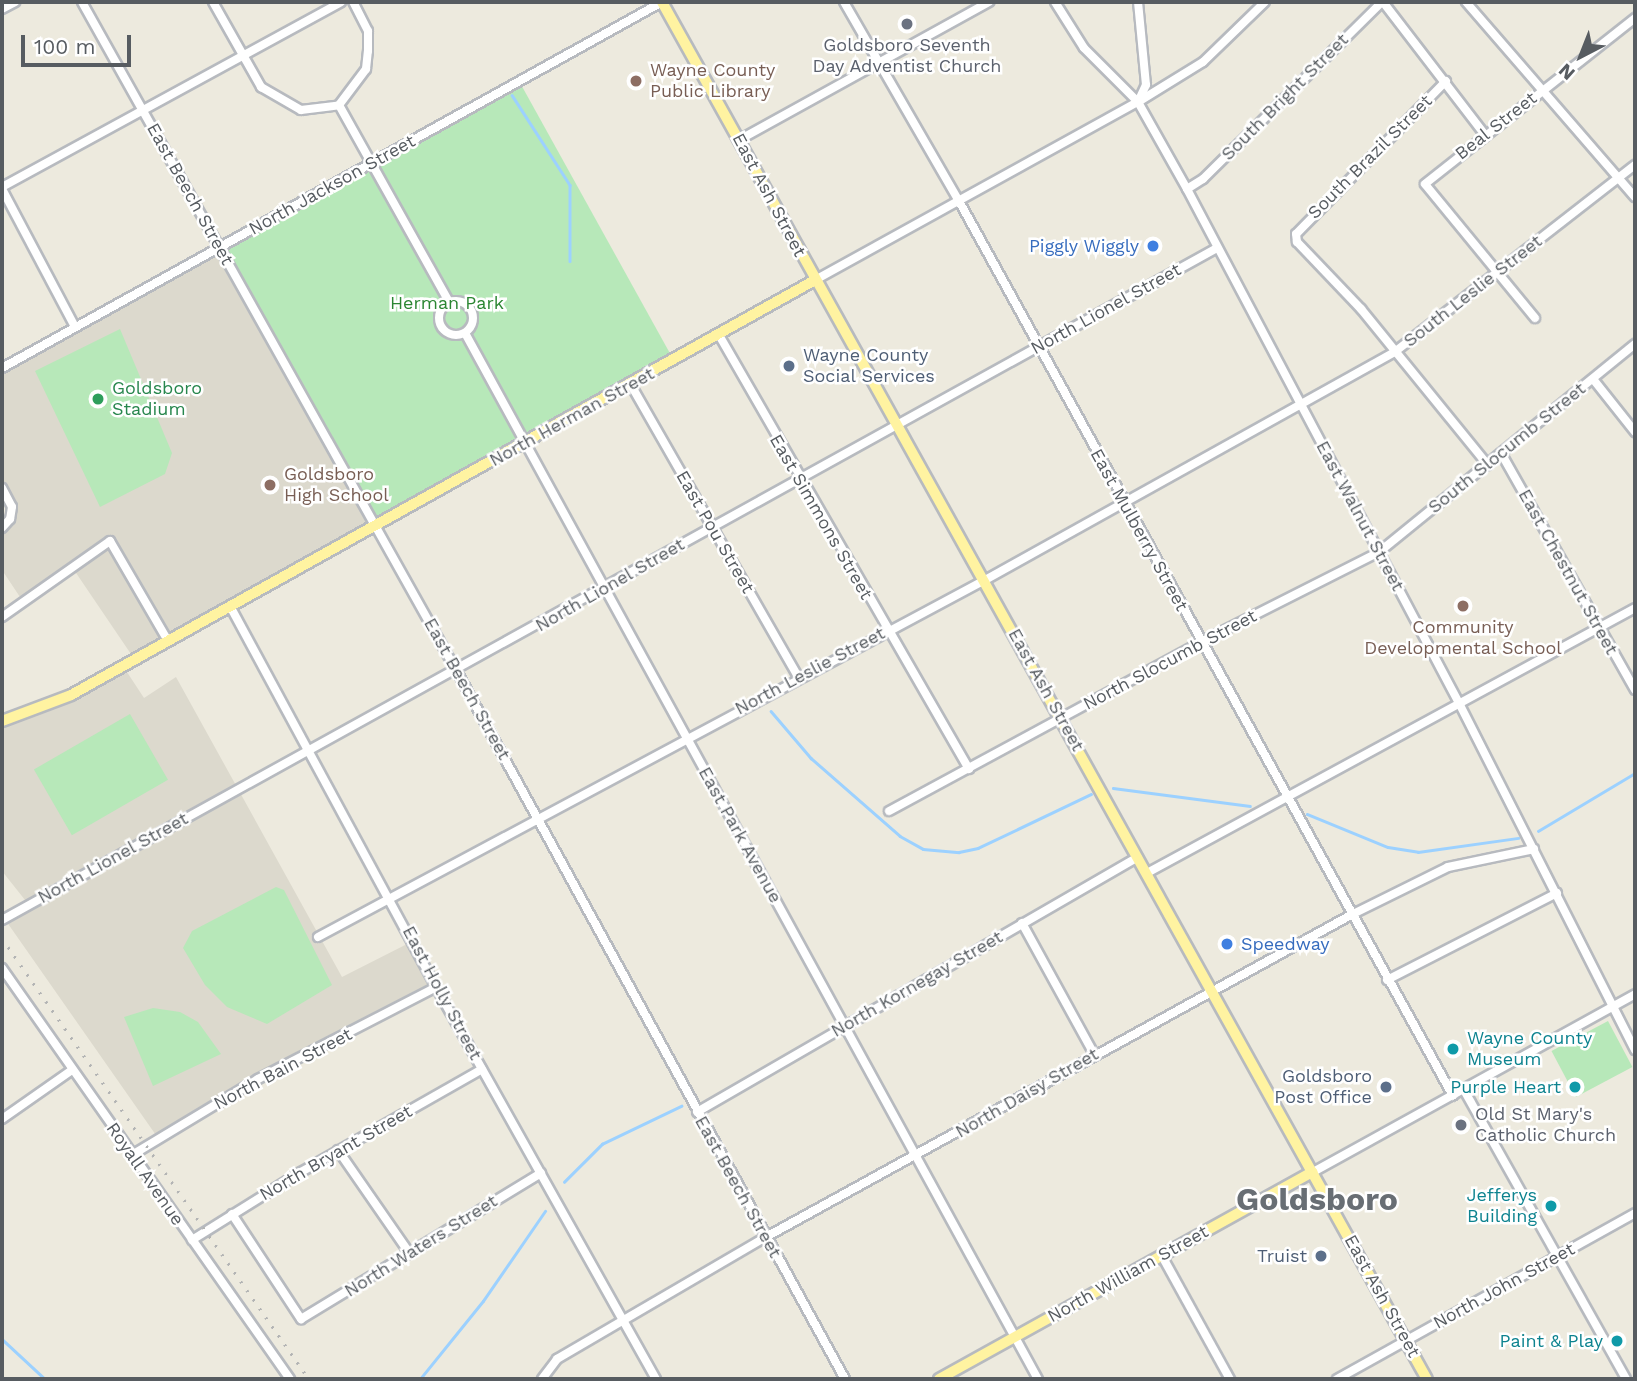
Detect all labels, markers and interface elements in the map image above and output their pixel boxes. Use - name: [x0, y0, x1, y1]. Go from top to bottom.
- marker: Goldsboro Seventh Day Adventist Church: [899, 16, 915, 32]
- scale bar: [24, 21, 135, 65]
- north arrow: [1546, 21, 1616, 91]
- street label: South Bright Street: [1217, 29, 1353, 165]
- text: 100 m: [34, 34, 96, 59]
- place label: Goldsboro Seventh Day Adventist Church: [812, 35, 1002, 78]
- text: N: [1554, 59, 1580, 85]
- place label: Wayne County Public Library: [650, 60, 775, 102]
- marker: Wayne County Public Library: [628, 73, 644, 89]
- street label: Beal Street: [1451, 87, 1541, 165]
- street label: South Brazil Street: [1303, 90, 1437, 224]
- street label: East Beech Street: [142, 119, 238, 269]
- street label: East Ash Street: [727, 129, 811, 261]
- street label: North Jackson Street: [245, 130, 419, 240]
- street label: South Leslie Street: [1400, 230, 1546, 352]
- place label: Piggly Wiggly: [1028, 235, 1139, 257]
- marker: Piggly Wiggly: [1145, 238, 1161, 254]
- street label: North Lionel Street: [1027, 259, 1185, 359]
- park label: Herman Park: [390, 292, 504, 314]
- place label: Wayne County Social Services: [803, 345, 935, 388]
- marker: Wayne County Social Services: [781, 358, 797, 374]
- street label: North Herman Street: [486, 363, 658, 471]
- place label: Goldsboro Stadium: [112, 378, 202, 420]
- street label: South Slocumb Street: [1424, 378, 1590, 518]
- marker: Goldsboro Stadium: [90, 391, 106, 407]
- street label: East Simmons Street: [765, 431, 877, 603]
- street label: East Walnut Street: [1311, 437, 1409, 595]
- street label: East Mulberry Street: [1085, 445, 1193, 615]
- place label: Goldsboro High School: [284, 464, 389, 506]
- street label: East Pou Street: [671, 467, 759, 597]
- marker: Goldsboro High School: [262, 477, 278, 493]
- street label: East Chestnut Street: [1514, 485, 1622, 659]
- street label: North Lionel Street: [531, 533, 689, 637]
- marker: Community Developmental School: [1455, 598, 1471, 614]
- street label: North Slocumb Street: [1080, 605, 1260, 715]
- street label: East Beech Street: [419, 614, 515, 764]
- place label: Community Developmental School: [1364, 617, 1562, 660]
- street label: North Leslie Street: [731, 622, 889, 720]
- street label: East Ash Street: [1003, 625, 1089, 755]
- street label: East Park Avenue: [693, 763, 787, 907]
- street label: North Lionel Street: [34, 808, 192, 908]
- street label: East Holly Street: [398, 922, 486, 1064]
- street label: North Kornegay Street: [827, 926, 1007, 1042]
- place label: Speedway: [1241, 933, 1330, 955]
- marker: Speedway: [1219, 936, 1235, 952]
- street label: North Bain Street: [210, 1023, 356, 1115]
- place label: Wayne County Museum: [1467, 1028, 1592, 1070]
- marker: Wayne County Museum: [1445, 1041, 1461, 1057]
- street label: North Daisy Street: [951, 1043, 1103, 1143]
- place label: Goldsboro Post Office: [1274, 1066, 1372, 1108]
- place label: Purple Heart: [1450, 1076, 1561, 1098]
- marker: Goldsboro Post Office: [1378, 1079, 1394, 1095]
- marker: Purple Heart: [1567, 1079, 1583, 1095]
- street label: North Bryant Street: [256, 1100, 416, 1206]
- place label: Old St Mary's Catholic Church: [1475, 1104, 1616, 1146]
- street label: East Beech Street: [690, 1112, 786, 1262]
- marker: Old St Mary's Catholic Church: [1453, 1117, 1469, 1133]
- street label: Royall Avenue: [101, 1118, 189, 1230]
- district label: Goldsboro: [1236, 1180, 1398, 1218]
- place label: Jefferys Building: [1466, 1185, 1537, 1228]
- street label: North Waters Street: [340, 1190, 502, 1302]
- marker: Jefferys Building: [1543, 1198, 1559, 1214]
- street label: North William Street: [1044, 1221, 1212, 1327]
- street label: East Ash Street: [1339, 1231, 1425, 1361]
- street label: North John Street: [1429, 1238, 1579, 1334]
- place label: Truist: [1257, 1245, 1307, 1267]
- marker: Truist: [1313, 1248, 1329, 1264]
- place label: Paint & Play: [1500, 1330, 1603, 1352]
- marker: Paint & Play: [1609, 1333, 1625, 1349]

